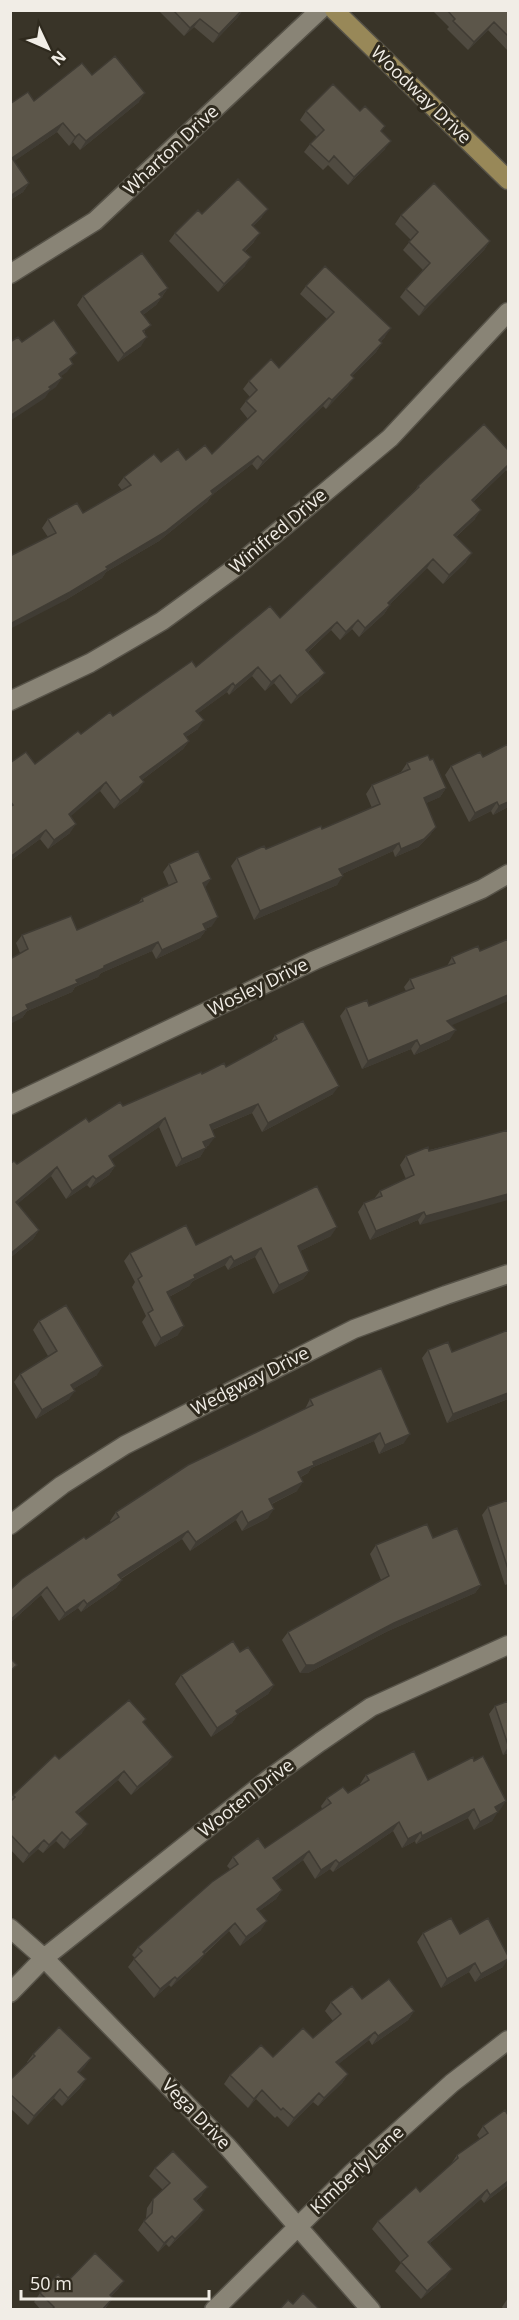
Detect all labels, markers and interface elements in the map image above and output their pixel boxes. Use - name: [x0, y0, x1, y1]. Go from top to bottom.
- north arrow: [18, 18, 78, 78]
- street label: Woodway Drive: [366, 40, 477, 148]
- text: N: [46, 46, 71, 71]
- street label: Wharton Drive: [118, 99, 223, 200]
- street label: Winifred Drive: [224, 482, 331, 578]
- street label: Wosley Drive: [204, 952, 312, 1021]
- street label: Wedgway Drive: [187, 1340, 313, 1420]
- street label: Wooten Drive: [193, 1752, 298, 1842]
- street label: Vega Drive: [157, 2073, 236, 2154]
- street label: Kimberly Lane: [304, 2120, 408, 2219]
- scale bar: [21, 2263, 208, 2301]
- text: 50 m: [30, 2271, 72, 2295]

